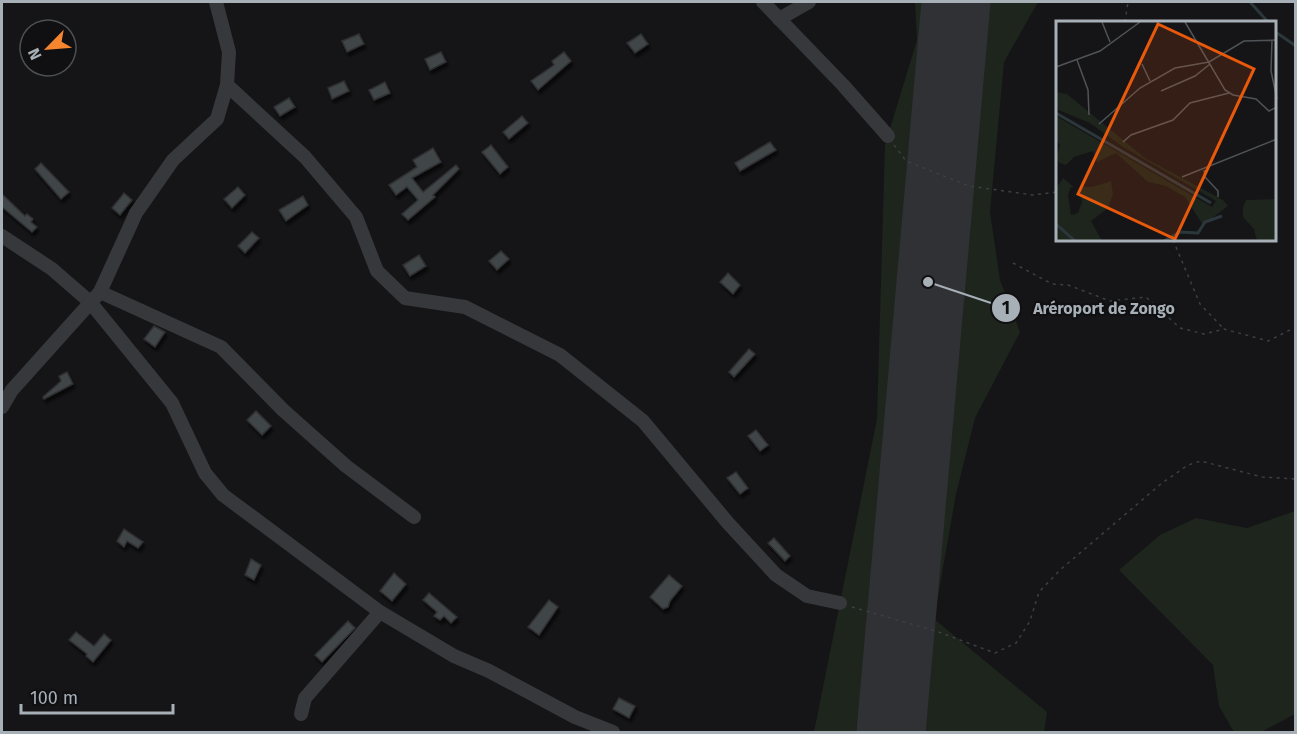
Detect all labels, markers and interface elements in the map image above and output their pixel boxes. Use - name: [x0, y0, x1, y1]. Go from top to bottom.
- north arrow: [18, 18, 78, 78]
- inset map: [1056, 21, 1276, 242]
- text: N: [24, 45, 46, 63]
- callout: Aréroport de Zongo: [991, 291, 1187, 325]
- text: 1: [1002, 297, 1010, 319]
- text: Aréroport de Zongo: [1032, 299, 1175, 318]
- scale bar: [21, 677, 172, 715]
- text: 100 m: [30, 687, 78, 709]

